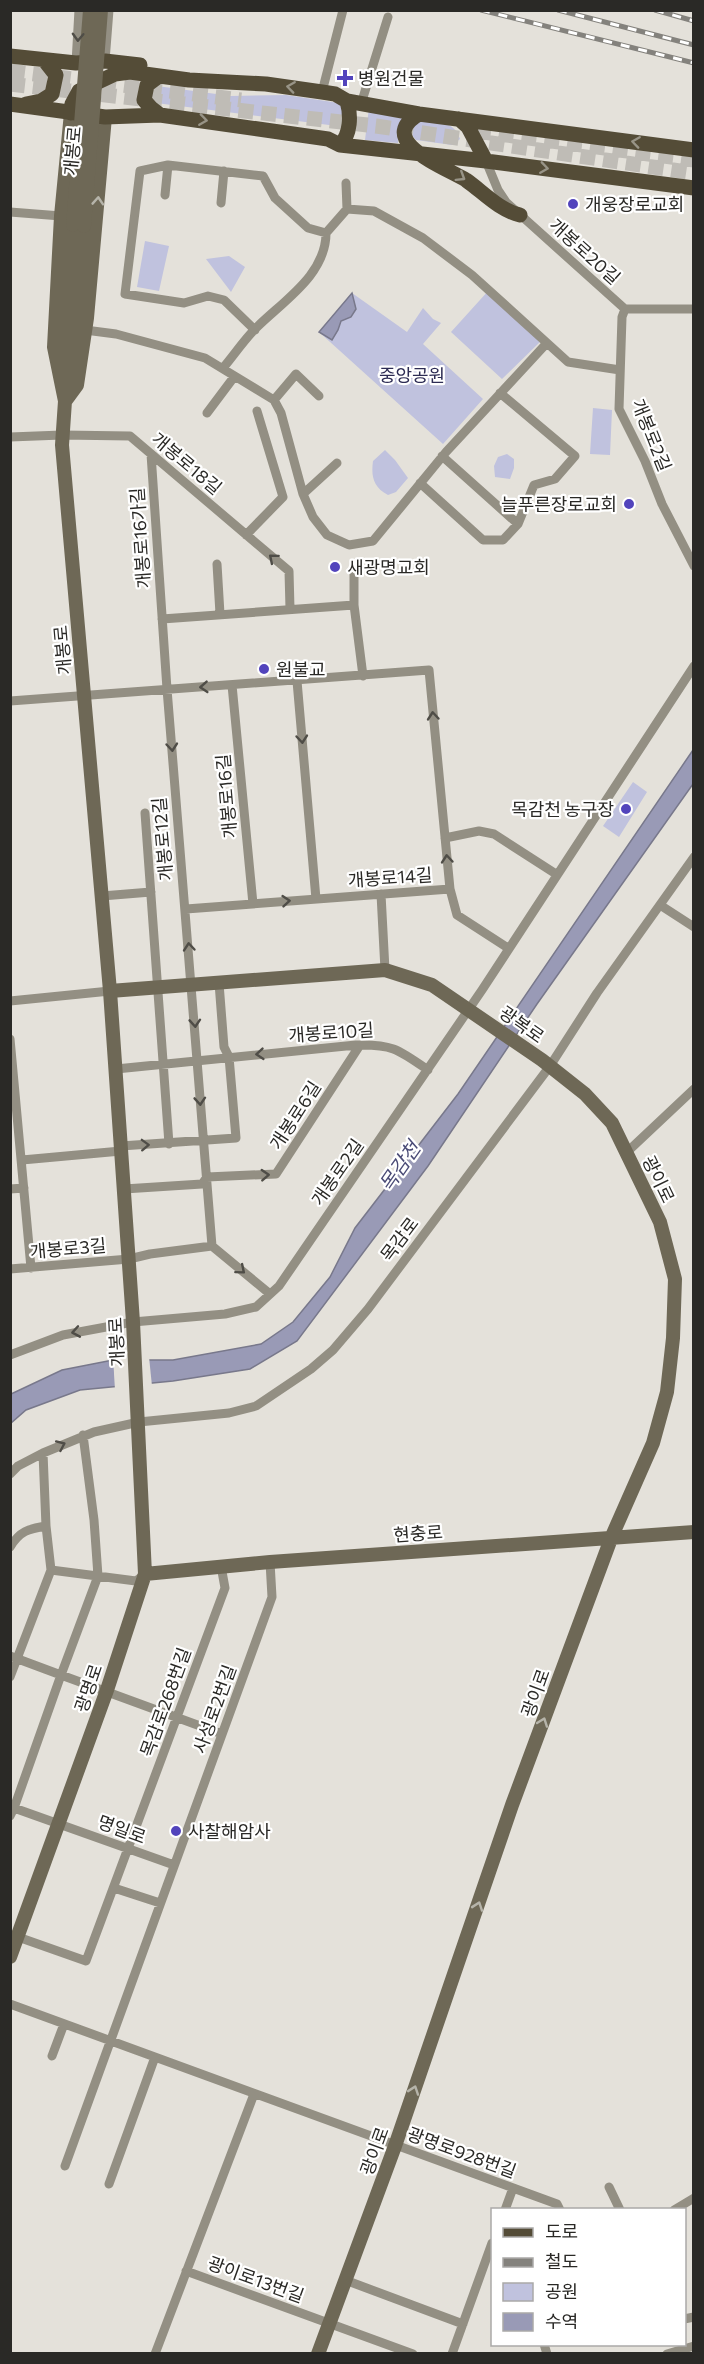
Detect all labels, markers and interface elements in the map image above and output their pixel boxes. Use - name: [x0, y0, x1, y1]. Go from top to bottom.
- one-way arrow: [71, 32, 84, 41]
- place label: 병원건물: [358, 67, 424, 89]
- marker: 병원건물: [336, 69, 354, 87]
- one-way arrow: [286, 82, 296, 94]
- one-way arrow: [198, 114, 207, 126]
- street label: 개봉로: [59, 125, 85, 177]
- one-way arrow: [631, 137, 640, 149]
- one-way arrow: [540, 162, 549, 174]
- one-way arrow: [455, 170, 465, 182]
- place label: 개웅장로교회: [585, 193, 684, 215]
- one-way arrow: [91, 197, 104, 206]
- marker: 개웅장로교회: [566, 197, 580, 211]
- street label: 개봉로20길: [545, 213, 625, 289]
- park label: 중앙공원: [379, 364, 445, 386]
- street label: 개봉로2길: [628, 396, 676, 474]
- street label: 개봉로18길: [147, 427, 227, 499]
- street label: 개봉로16가길: [125, 487, 155, 589]
- place label: 늘푸른장로교회: [501, 493, 617, 515]
- marker: 늘푸른장로교회: [622, 497, 636, 511]
- one-way arrow: [269, 554, 280, 565]
- place label: 새광명교회: [347, 556, 430, 578]
- marker: 새광명교회: [328, 560, 342, 574]
- street label: 개봉로: [49, 624, 75, 676]
- place label: 원불교: [276, 658, 326, 680]
- marker: 원불교: [257, 662, 271, 676]
- one-way arrow: [199, 680, 208, 693]
- one-way arrow: [427, 712, 440, 721]
- one-way arrow: [295, 735, 308, 744]
- one-way arrow: [165, 743, 178, 752]
- street label: 개봉로16길: [211, 753, 241, 839]
- street label: 개봉로12길: [147, 796, 177, 882]
- place label: 목감천 농구장: [511, 798, 614, 820]
- marker: 목감천 농구장: [619, 802, 633, 816]
- one-way arrow: [441, 854, 454, 863]
- street label: 개봉로14길: [347, 863, 433, 891]
- one-way arrow: [281, 895, 290, 908]
- one-way arrow: [183, 943, 196, 952]
- street label: 광복로: [495, 1001, 549, 1047]
- one-way arrow: [188, 1018, 201, 1027]
- street label: 개봉로10길: [287, 1018, 375, 1046]
- one-way arrow: [256, 1047, 265, 1060]
- street label: 개봉로6길: [265, 1077, 325, 1153]
- one-way arrow: [194, 1096, 207, 1105]
- street label: 개봉로2길: [306, 1134, 368, 1210]
- water label: 목감천: [373, 1134, 426, 1195]
- one-way arrow: [140, 1139, 149, 1151]
- street label: 광이로: [638, 1152, 680, 1206]
- one-way arrow: [260, 1168, 269, 1181]
- street label: 목감로: [375, 1213, 423, 1265]
- street label: 개봉로3길: [29, 1234, 107, 1262]
- one-way arrow: [234, 1263, 245, 1274]
- street label: 개봉로: [104, 1317, 128, 1367]
- one-way arrow: [71, 1326, 80, 1338]
- one-way arrow: [55, 1440, 66, 1452]
- street label: 현충로: [392, 1520, 444, 1546]
- street label: 목감로268번길: [135, 1644, 195, 1760]
- street label: 광명로: [70, 1661, 106, 1715]
- street label: 사성로2번길: [188, 1662, 240, 1756]
- street label: 광이로: [516, 1666, 554, 1720]
- one-way arrow: [536, 1717, 548, 1728]
- street label: 명일로: [95, 1810, 149, 1848]
- place label: 사찰해암사: [188, 1820, 271, 1842]
- marker: 사찰해암사: [169, 1824, 183, 1838]
- one-way arrow: [470, 1901, 483, 1912]
- one-way arrow: [407, 2085, 420, 2096]
- street label: 광명로928번길: [404, 2122, 520, 2182]
- street label: 광이로: [355, 2124, 393, 2178]
- legend: [491, 2208, 686, 2346]
- text: 도로: [545, 2220, 578, 2242]
- text: 철도: [545, 2250, 578, 2272]
- street label: 광이로13번길: [205, 2251, 307, 2307]
- text: 공원: [545, 2280, 578, 2302]
- text: 수역: [545, 2310, 578, 2332]

